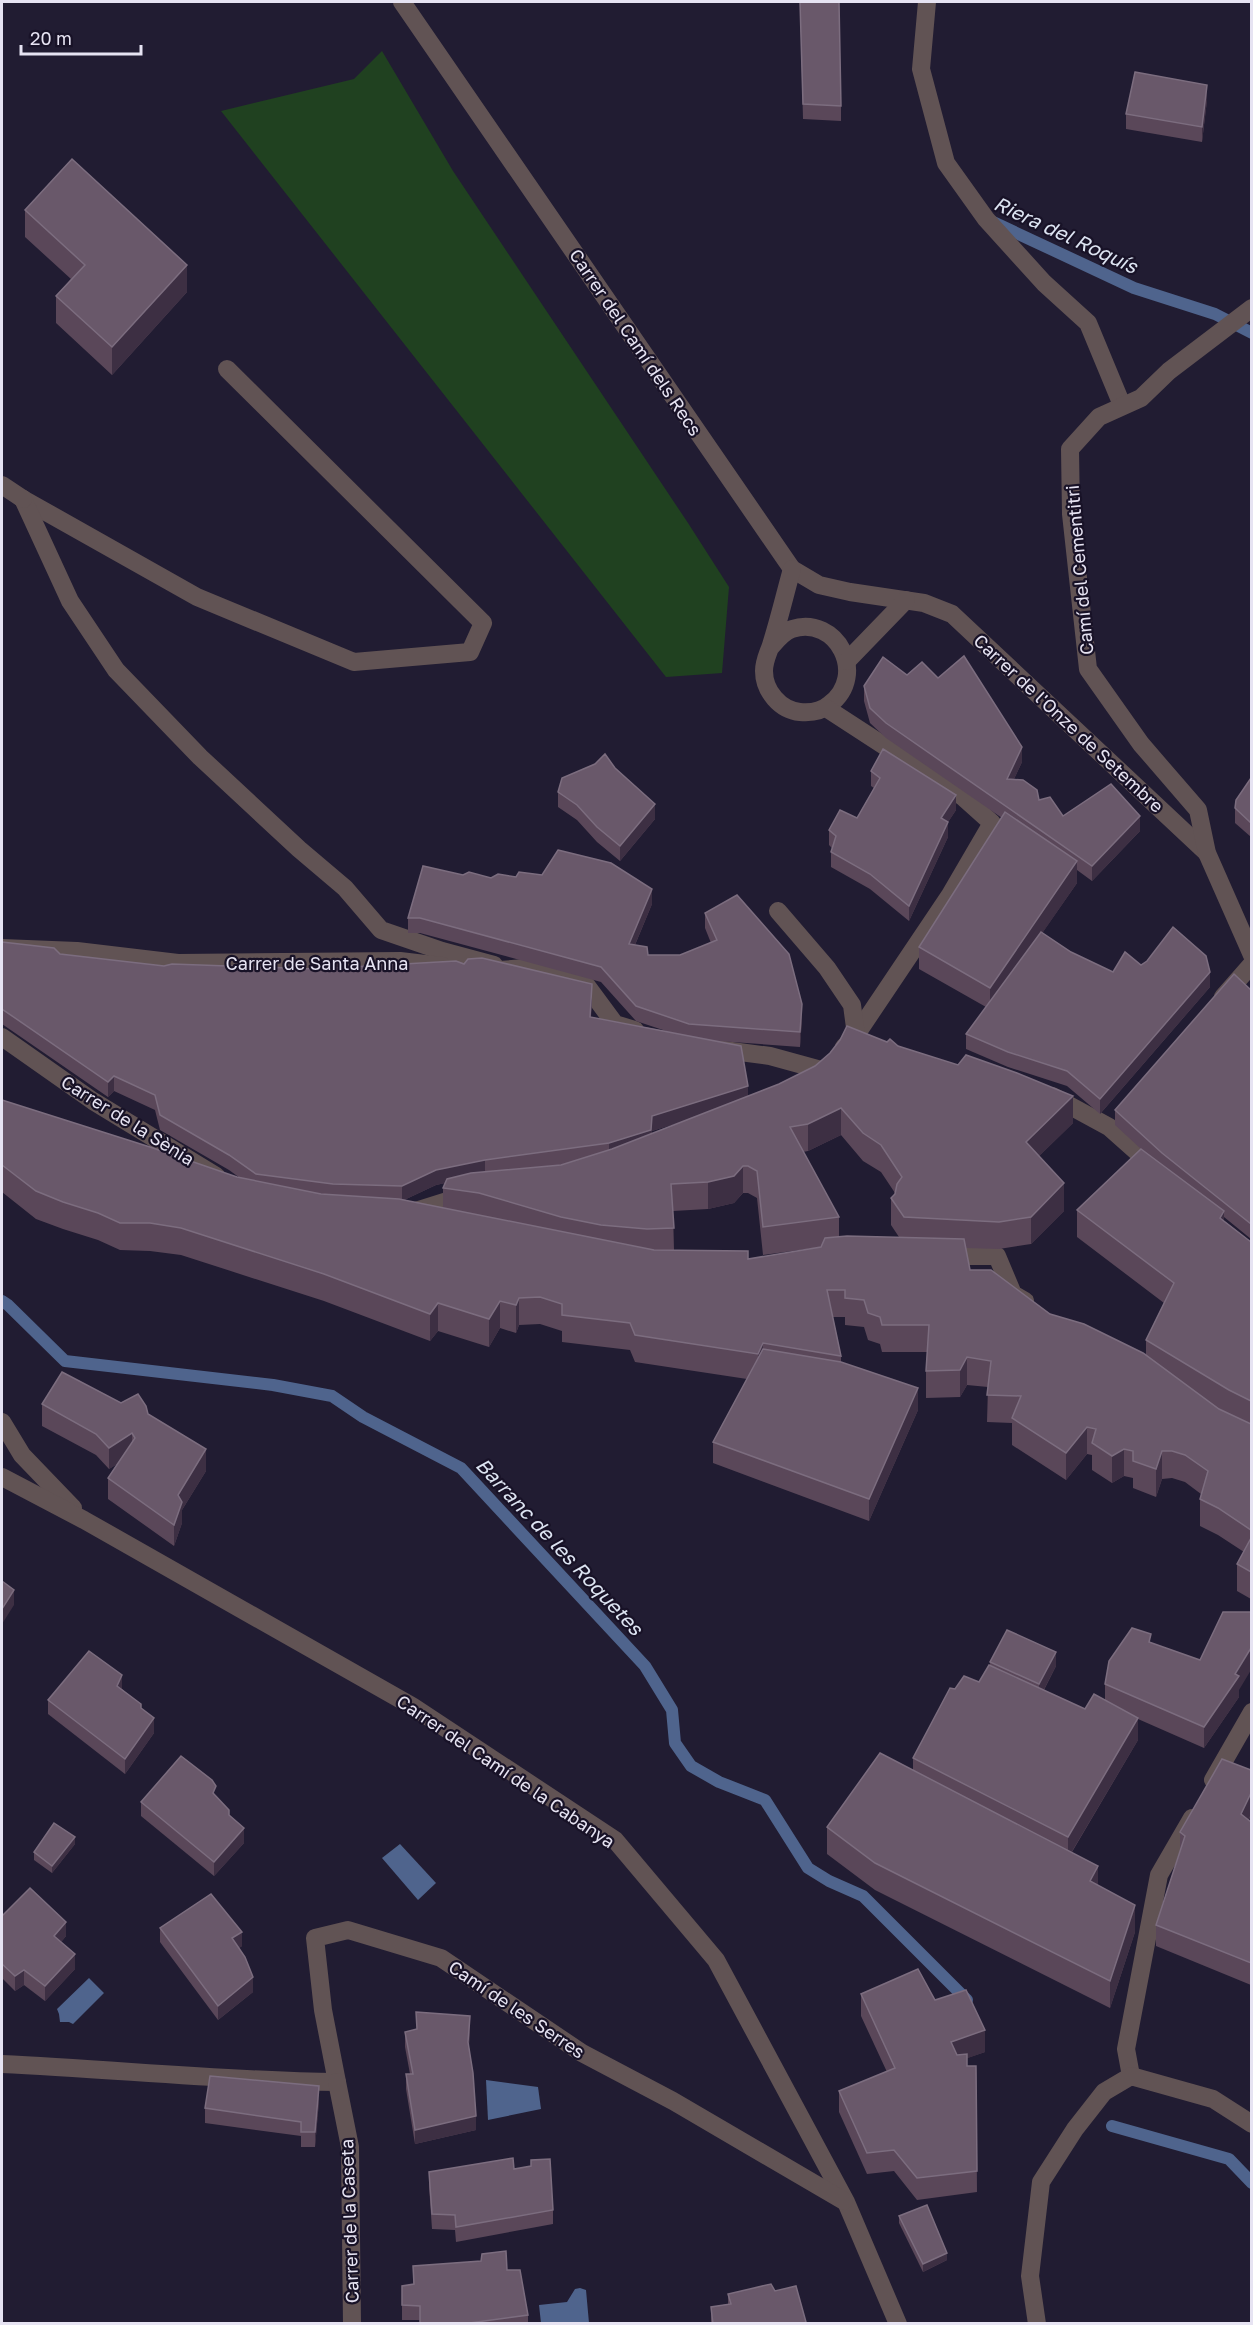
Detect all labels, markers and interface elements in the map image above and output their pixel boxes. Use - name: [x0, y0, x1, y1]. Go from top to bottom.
- scale bar: [21, 18, 141, 56]
- text: 20 m: [30, 27, 72, 49]
- water label: Riera del Roquís: [990, 190, 1143, 278]
- street label: Carrer del Camí dels Recs: [565, 244, 707, 440]
- street label: Camí del Cementitri: [1061, 484, 1097, 656]
- street label: Carrer de l'Onze de Setembre: [969, 629, 1169, 817]
- street label: Carrer de Santa Anna: [225, 952, 409, 974]
- street label: Carrer de la Sènia: [57, 1070, 199, 1170]
- water label: Barranc de les Roquetes: [472, 1452, 649, 1641]
- street label: Carrer del Camí de la Cabanya: [393, 1690, 619, 1852]
- street label: Camí de les Serres: [445, 1955, 589, 2063]
- street label: Carrer de la Caseta: [335, 2138, 363, 2304]

